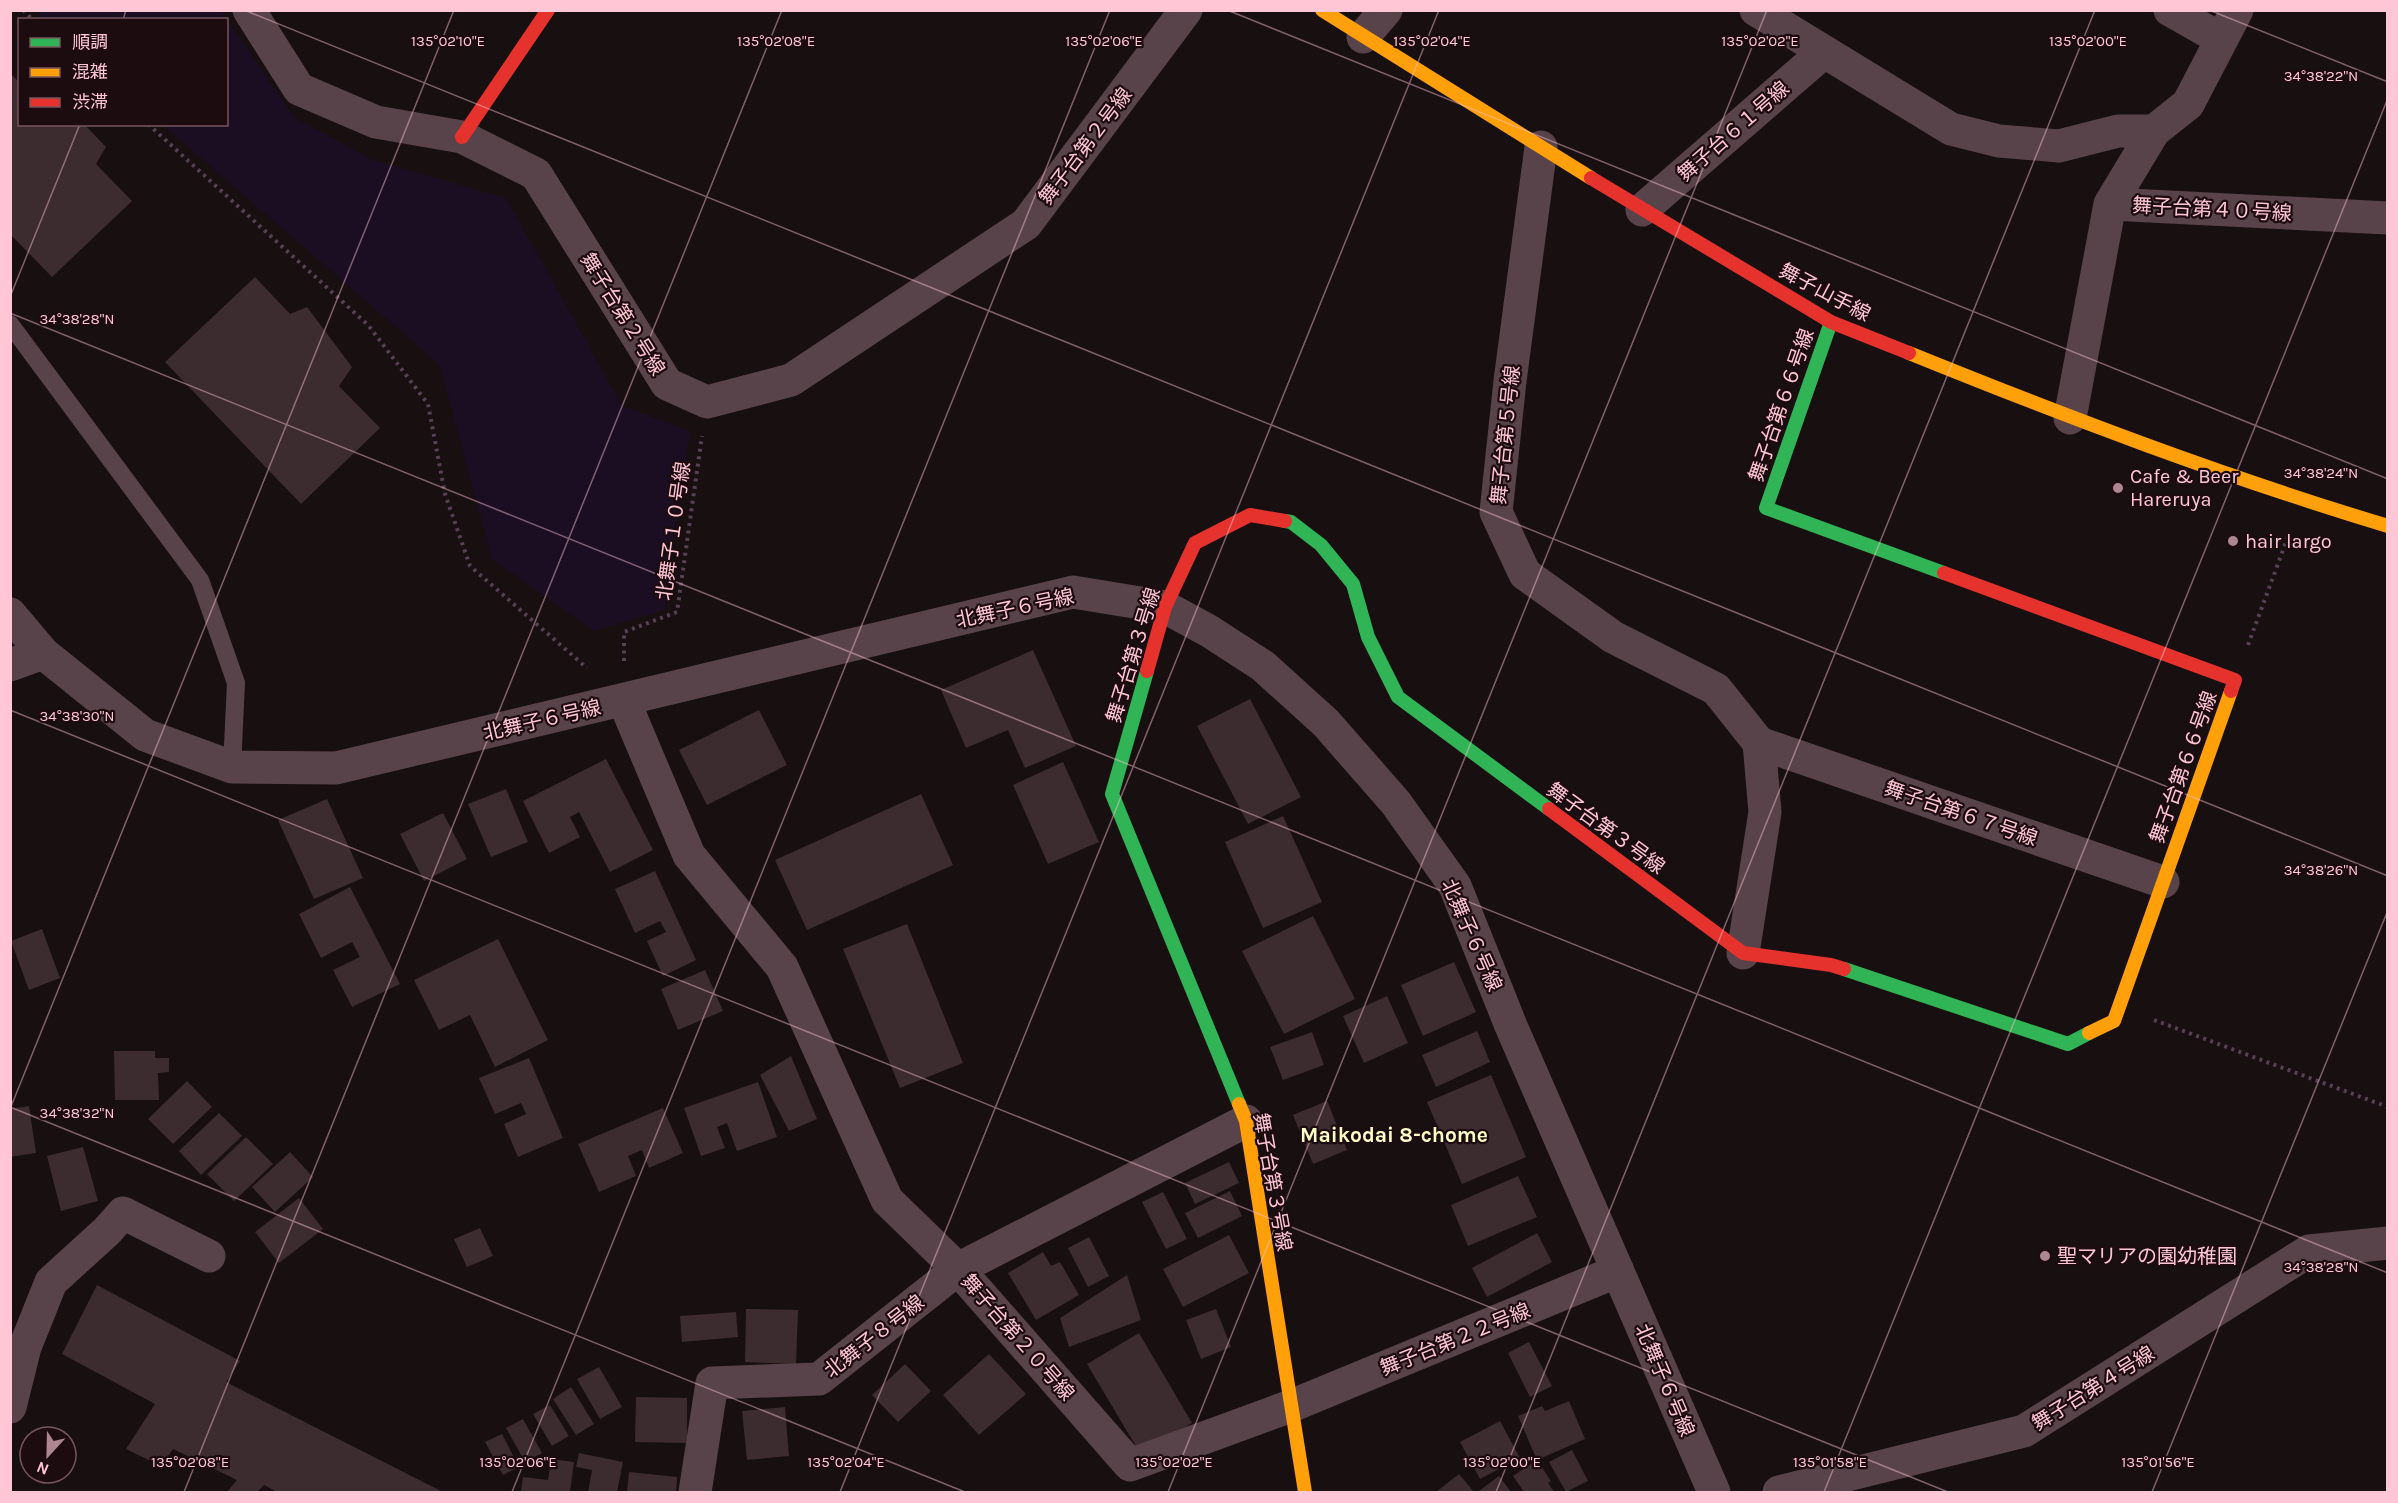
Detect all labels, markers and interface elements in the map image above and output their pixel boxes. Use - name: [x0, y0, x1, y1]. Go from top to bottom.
- legend: [18, 18, 228, 126]
- text: 順調: [72, 31, 108, 53]
- text: 135°02'10"E: [411, 32, 485, 50]
- text: 135°02'08"E: [737, 32, 815, 50]
- text: 135°02'06"E: [1065, 32, 1143, 50]
- text: 135°02'04"E: [1393, 32, 1471, 50]
- text: 135°02'02"E: [1721, 32, 1799, 50]
- text: 135°02'00"E: [2049, 32, 2127, 50]
- text: 混雑: [72, 61, 108, 83]
- text: 34°38'22"N: [2284, 67, 2358, 85]
- street label: 舞子台６１号線: [1673, 77, 1794, 186]
- street label: 舞子台第２号線: [1034, 83, 1137, 209]
- text: 渋滞: [72, 91, 108, 113]
- street label: 舞子台第４０号線: [2131, 194, 2292, 225]
- street label: 舞子台第２号線: [576, 249, 669, 380]
- street label: 舞子山手線: [1775, 259, 1874, 326]
- text: 34°38'28"N: [39, 310, 115, 328]
- street label: 舞子台第６６号線: [1745, 326, 1818, 485]
- street label: 舞子台第５号線: [1487, 364, 1524, 506]
- street label: 北舞子１０号線: [652, 460, 695, 602]
- text: 34°38'24"N: [2284, 464, 2358, 482]
- place label: Cafe & Beer Hareruya: [2130, 465, 2239, 511]
- marker: Cafe & Beer Hareruya: [2111, 481, 2125, 495]
- place label: hair largo: [2245, 530, 2332, 553]
- marker: hair largo: [2226, 534, 2240, 548]
- street label: 北舞子６号線: [954, 585, 1076, 632]
- street label: 舞子台第３号線: [1102, 585, 1165, 725]
- street label: 舞子台第６６号線: [2145, 688, 2222, 846]
- street label: 北舞子６号線: [481, 696, 603, 745]
- text: 34°38'30"N: [39, 707, 115, 725]
- street label: 舞子台第６７号線: [1881, 777, 2040, 850]
- street label: 舞子台第３号線: [1542, 778, 1669, 879]
- text: 34°38'26"N: [2284, 861, 2358, 879]
- street label: 北舞子６号線: [1437, 876, 1506, 995]
- text: 34°38'32"N: [40, 1104, 114, 1122]
- street label: 舞子台第３号線: [1249, 1111, 1296, 1253]
- district label: Maikodai 8-chome: [1300, 1123, 1488, 1147]
- place label: 聖マリアの園幼稚園: [2057, 1245, 2237, 1268]
- marker: 聖マリアの園幼稚園: [2038, 1249, 2052, 1263]
- text: 34°38'28"N: [2283, 1258, 2359, 1276]
- street label: 舞子台第２０号線: [956, 1269, 1079, 1405]
- street label: 北舞子８号線: [820, 1290, 929, 1382]
- street label: 舞子台第２２号線: [1377, 1299, 1534, 1380]
- street label: 北舞子６号線: [1631, 1320, 1699, 1440]
- street label: 舞子台第４号線: [2028, 1342, 2159, 1435]
- north arrow: [18, 1425, 78, 1485]
- text: 135°02'08"E: [151, 1453, 229, 1471]
- text: 135°02'06"E: [479, 1453, 557, 1471]
- text: 135°02'04"E: [807, 1453, 885, 1471]
- text: 135°02'02"E: [1135, 1453, 1213, 1471]
- text: 135°02'00"E: [1463, 1453, 1541, 1471]
- text: 135°01'58"E: [1793, 1453, 1867, 1471]
- text: 135°01'56"E: [2121, 1453, 2195, 1471]
- text: N: [34, 1457, 51, 1479]

